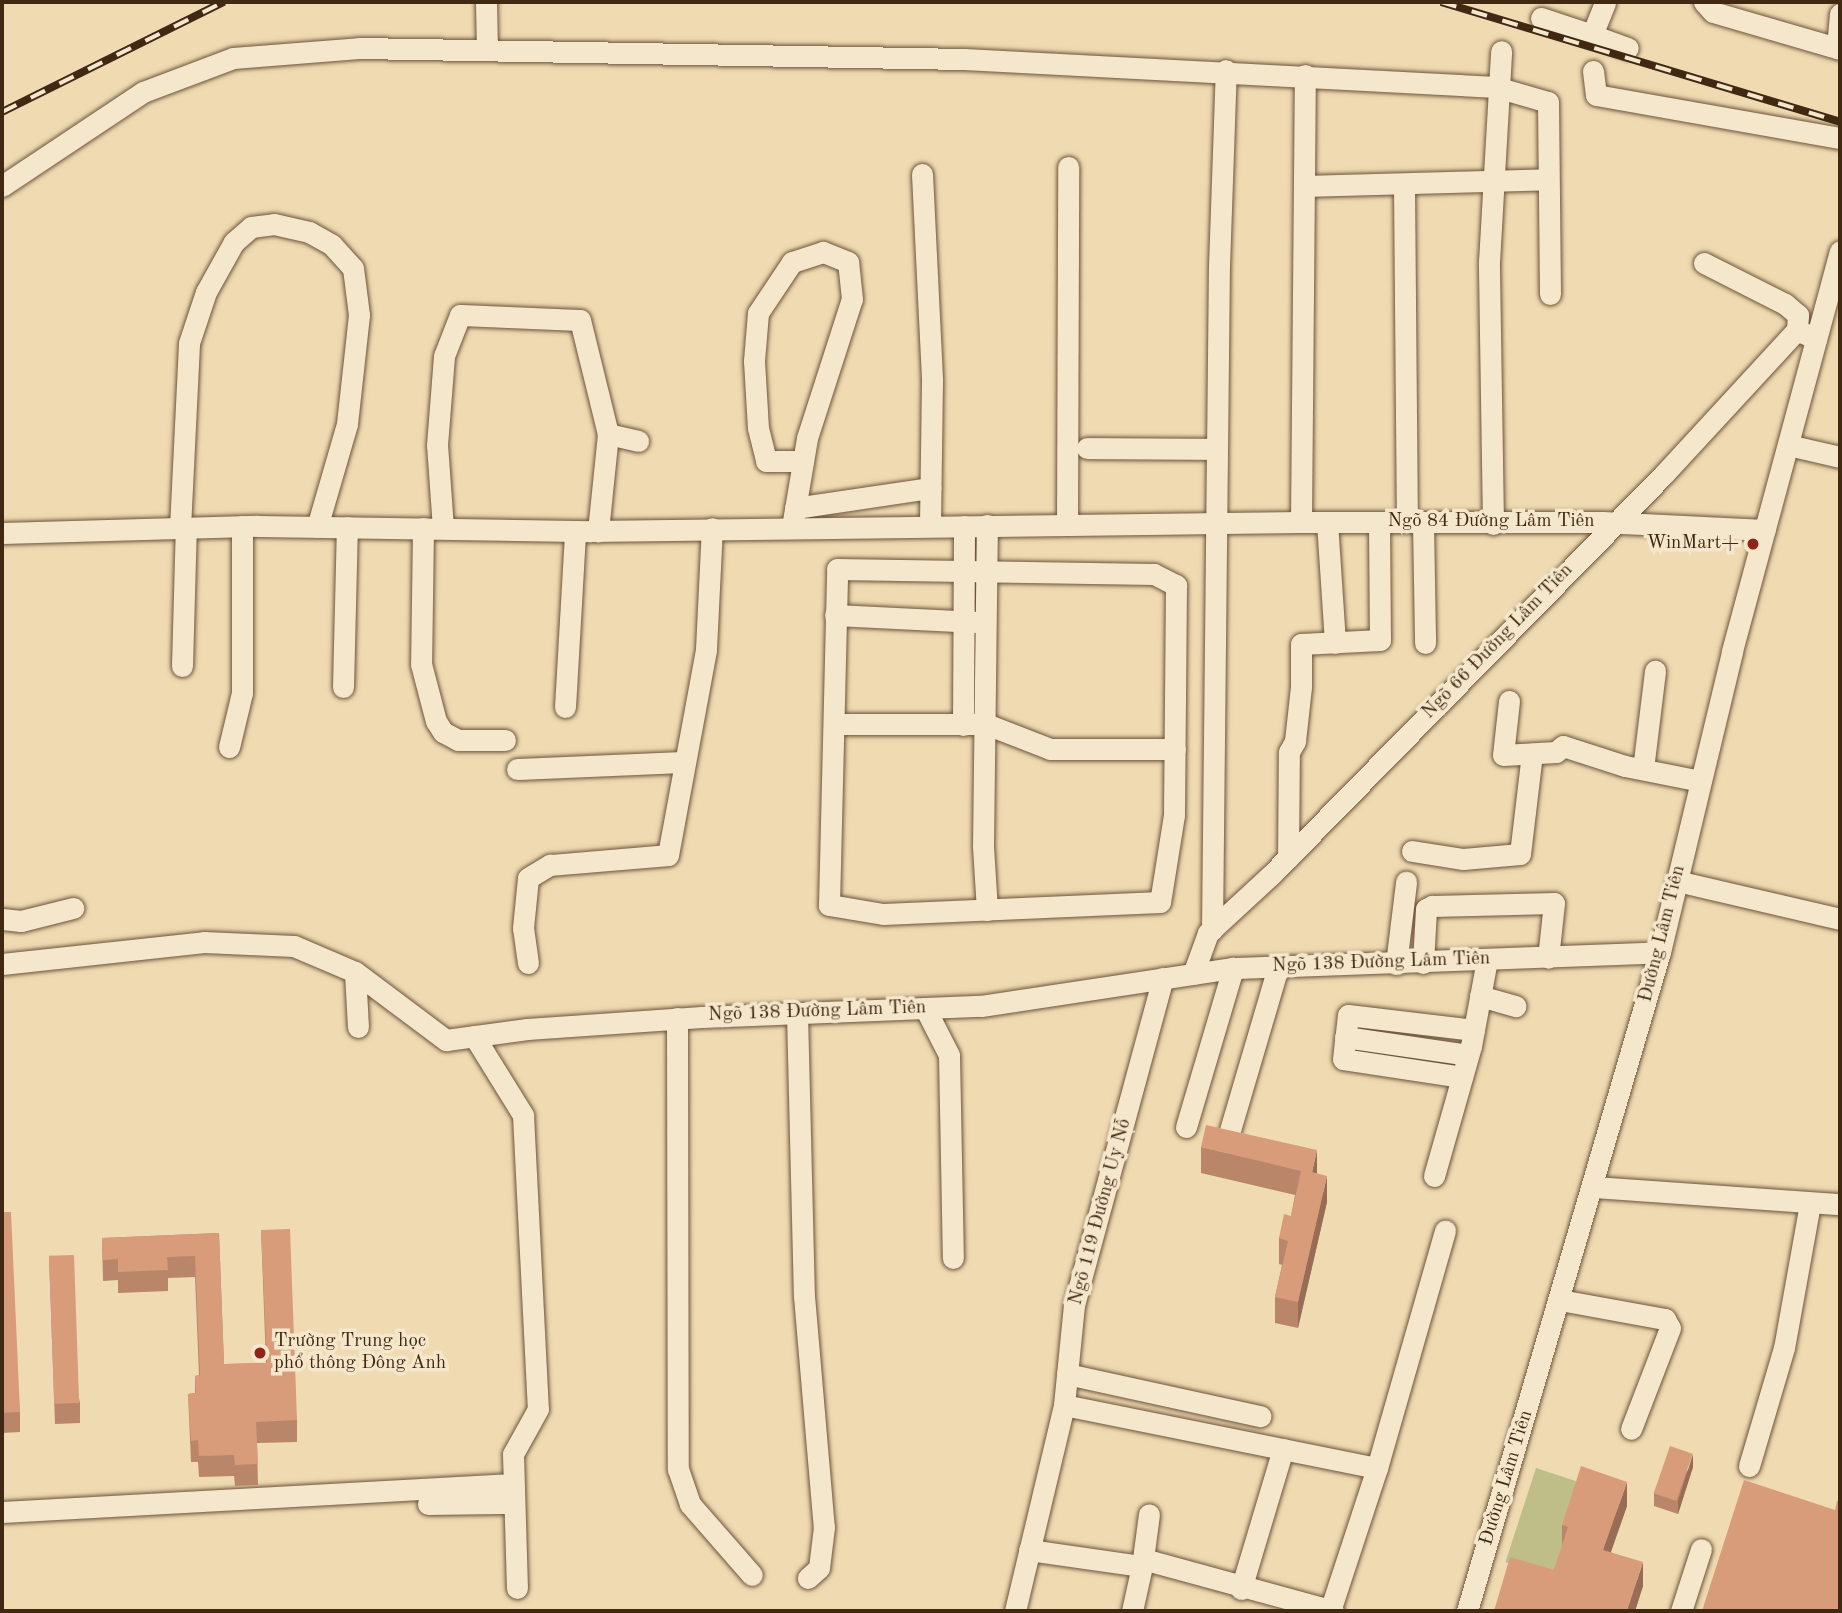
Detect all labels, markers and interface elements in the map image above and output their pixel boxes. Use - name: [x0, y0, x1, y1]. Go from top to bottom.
- street label: Ngõ 84 Đường Lâm Tiên: [1387, 511, 1595, 533]
- place label: WinMart+: [1647, 533, 1739, 555]
- marker: WinMart+: [1745, 536, 1761, 552]
- street label: Ngõ 66 Đường Lâm Tiên: [1418, 560, 1578, 724]
- street label: Đường Lâm Tiên: [1635, 863, 1691, 1005]
- street label: Ngõ 138 Đường Lâm Tiên: [1272, 948, 1490, 978]
- street label: Ngõ 138 Đường Lâm Tiên: [708, 997, 926, 1027]
- street label: Ngõ 119 Đường Uy Nỗ: [1065, 1116, 1137, 1308]
- place label: Trường Trung học phổ thông Đông Anh: [274, 1331, 446, 1375]
- marker: Trường Trung học phổ thông Đông Anh: [252, 1345, 268, 1361]
- street label: Đường Lâm Tiên: [1476, 1408, 1538, 1548]

